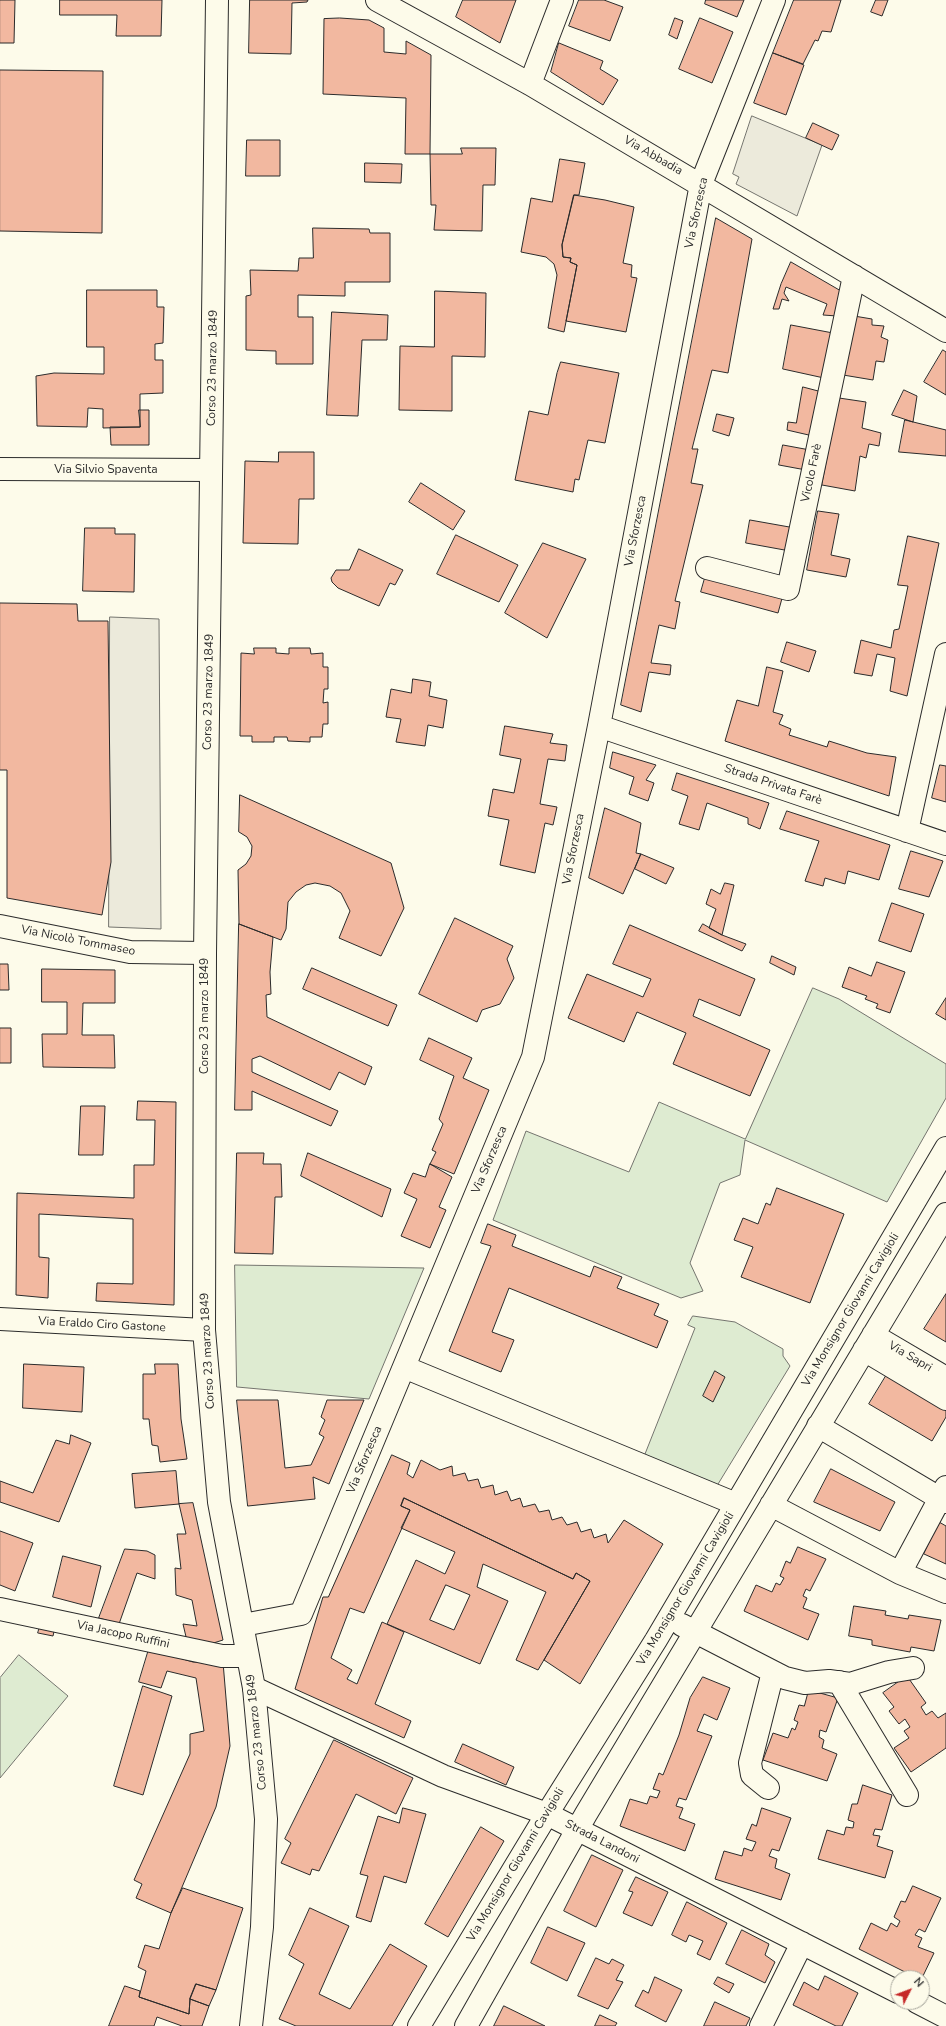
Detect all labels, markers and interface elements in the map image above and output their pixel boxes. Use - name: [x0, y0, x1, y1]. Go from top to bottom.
- street label: Via Abbadia: [621, 133, 685, 179]
- street label: Via Sforzesca: [682, 176, 712, 250]
- street label: Corso 23 marzo 1849: [205, 310, 221, 426]
- street label: Vicolo Farè: [799, 442, 825, 504]
- street label: Via Silvio Spaventa: [54, 463, 158, 477]
- street label: Via Sforzesca: [622, 494, 650, 568]
- street label: Corso 23 marzo 1849: [201, 634, 217, 750]
- street label: Strada Privata Farè: [722, 762, 824, 808]
- street label: Via Sforzesca: [560, 812, 588, 886]
- street label: Via Nicolò Tommaseo: [20, 923, 136, 959]
- street label: Corso 23 marzo 1849: [198, 958, 212, 1074]
- street label: Via Sforzesca: [469, 1124, 511, 1196]
- street label: Via Monsignor Giovanni Cavigioli: [799, 1231, 903, 1389]
- street label: Corso 23 marzo 1849: [198, 1292, 218, 1410]
- street label: Via Eraldo Ciro Gastone: [38, 1314, 166, 1336]
- street label: Via Sapri: [885, 1339, 935, 1375]
- street label: Via Sforzesca: [344, 1424, 386, 1496]
- street label: Via Monsignor Giovanni Cavigioli: [634, 1510, 738, 1668]
- street label: Via Jacopo Ruffini: [75, 1618, 171, 1652]
- street label: Corso 23 marzo 1849: [244, 1673, 270, 1791]
- street label: Via Monsignor Giovanni Cavigioli: [464, 1786, 568, 1944]
- street label: Strada Landoni: [562, 1817, 642, 1867]
- north arrow: [890, 1970, 930, 2010]
- text: N: [910, 1974, 927, 1990]

